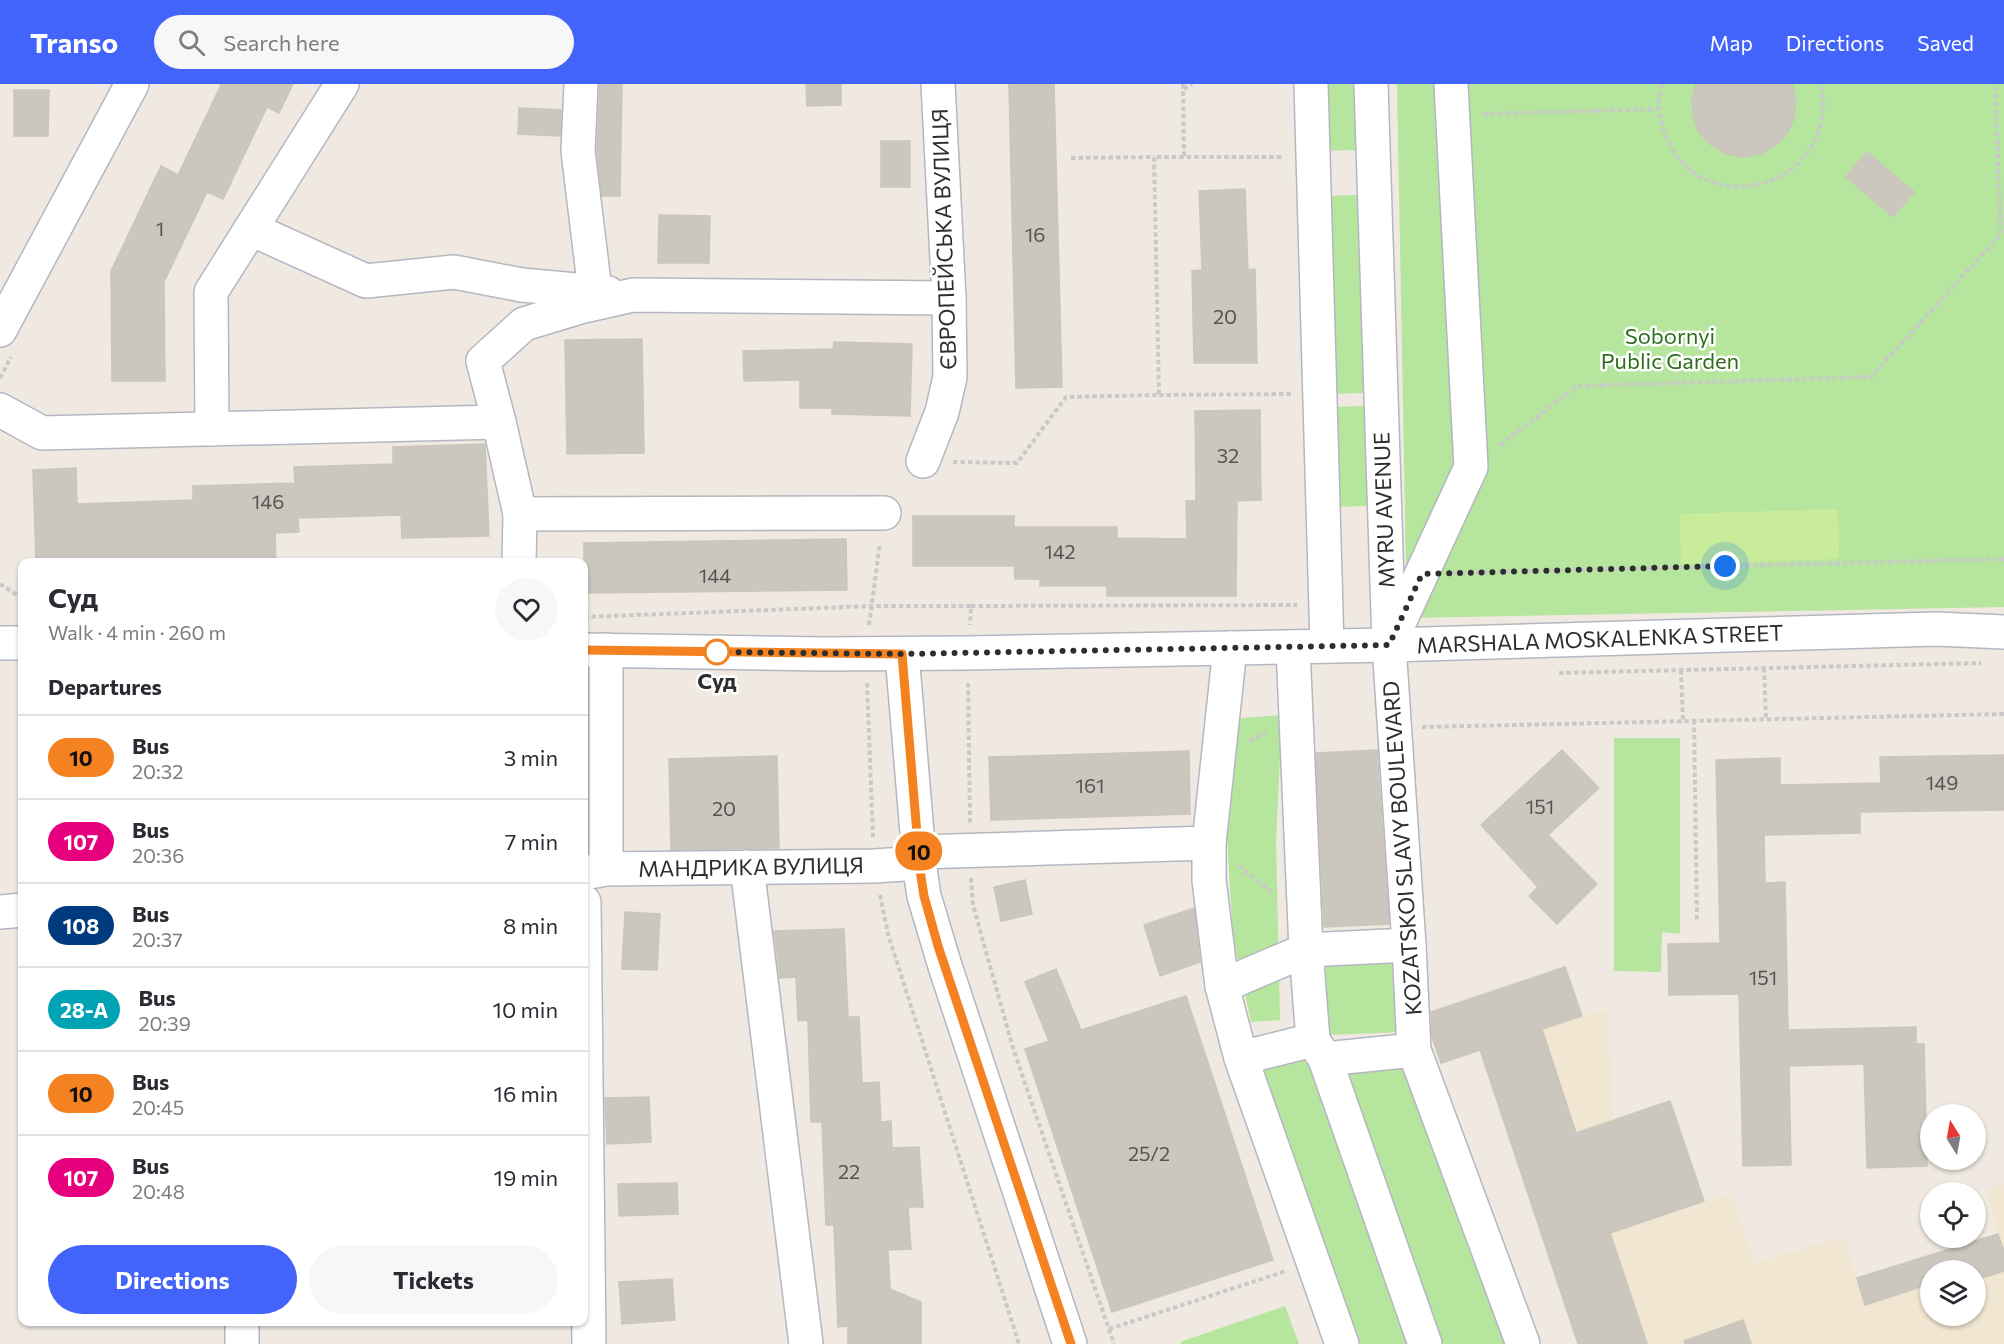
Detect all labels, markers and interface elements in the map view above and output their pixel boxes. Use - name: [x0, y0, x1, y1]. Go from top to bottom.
- search box: [154, 15, 574, 69]
- text: Transo: [30, 25, 118, 59]
- icon: search: [175, 26, 208, 59]
- text: Search here: [223, 29, 340, 56]
- text: Map: [1710, 30, 1753, 55]
- text: Directions: [1786, 30, 1884, 55]
- text: Saved: [1917, 30, 1974, 55]
- street label: ЄВРОПЕЙСЬКА ВУЛИЦЯ: [925, 108, 962, 370]
- house number: 1: [156, 216, 164, 240]
- house number: 16: [1025, 222, 1045, 246]
- house number: 20: [1213, 304, 1237, 328]
- park label: Sobornyi Public Garden: [1601, 322, 1739, 374]
- street label: MYRU AVENUE: [1367, 431, 1400, 589]
- house number: 32: [1217, 443, 1239, 467]
- house number: 146: [252, 489, 284, 513]
- house number: 142: [1044, 539, 1076, 563]
- your location: [1710, 551, 1740, 581]
- house number: 144: [699, 563, 731, 587]
- button: heart: [495, 578, 558, 641]
- text: Суд: [48, 580, 98, 614]
- street label: MARSHALA MOSKALENKA STREET: [1416, 619, 1784, 658]
- text: Walk · 4 min · 260 m: [48, 620, 226, 644]
- marker: Суд: [704, 639, 730, 665]
- place label: Суд: [697, 667, 737, 694]
- text: Departures: [48, 673, 162, 700]
- street label: KOZATSKOI SLAVY BOULEVARD: [1376, 680, 1427, 1016]
- text: Bus: [132, 732, 169, 759]
- text: 3 min: [504, 744, 558, 771]
- text: 10: [69, 745, 93, 770]
- text: 20:32: [132, 759, 183, 783]
- house number: 149: [1926, 770, 1958, 794]
- house number: 161: [1075, 773, 1105, 797]
- house number: 151: [1526, 794, 1554, 818]
- house number: 20: [712, 796, 736, 820]
- text: Bus: [132, 816, 169, 843]
- text: 7 min: [505, 828, 558, 855]
- text: 107: [64, 829, 98, 854]
- line badge: 10: [892, 832, 946, 870]
- text: 10: [907, 839, 931, 864]
- text: 20:36: [132, 843, 184, 867]
- street label: МАНДРИКА ВУЛИЦЯ: [638, 851, 864, 882]
- text: Bus: [132, 900, 169, 927]
- text: 8 min: [503, 912, 558, 939]
- text: 108: [63, 913, 99, 938]
- text: 20:37: [132, 927, 183, 951]
- house number: 151: [1749, 965, 1777, 989]
- text: Bus: [138, 984, 176, 1011]
- text: 10 min: [493, 996, 558, 1023]
- text: 28-А: [60, 997, 108, 1022]
- text: 20:39: [138, 1011, 191, 1035]
- text: Bus: [132, 1068, 169, 1095]
- text: 16 min: [494, 1080, 558, 1107]
- text: 10: [69, 1081, 93, 1106]
- text: 20:45: [132, 1095, 184, 1119]
- north arrow: [1920, 1104, 1986, 1170]
- map controls: [1920, 1104, 1986, 1326]
- house number: 25/2: [1128, 1141, 1170, 1165]
- text: Bus: [132, 1152, 169, 1179]
- house number: 22: [838, 1159, 860, 1183]
- text: 19 min: [494, 1164, 558, 1191]
- text: 107: [64, 1165, 98, 1190]
- text: 20:48: [132, 1179, 185, 1203]
- button: locate: [1920, 1182, 1986, 1248]
- button: Directions: [48, 1245, 297, 1314]
- button: Tickets: [309, 1245, 558, 1314]
- button: layers: [1920, 1260, 1986, 1326]

